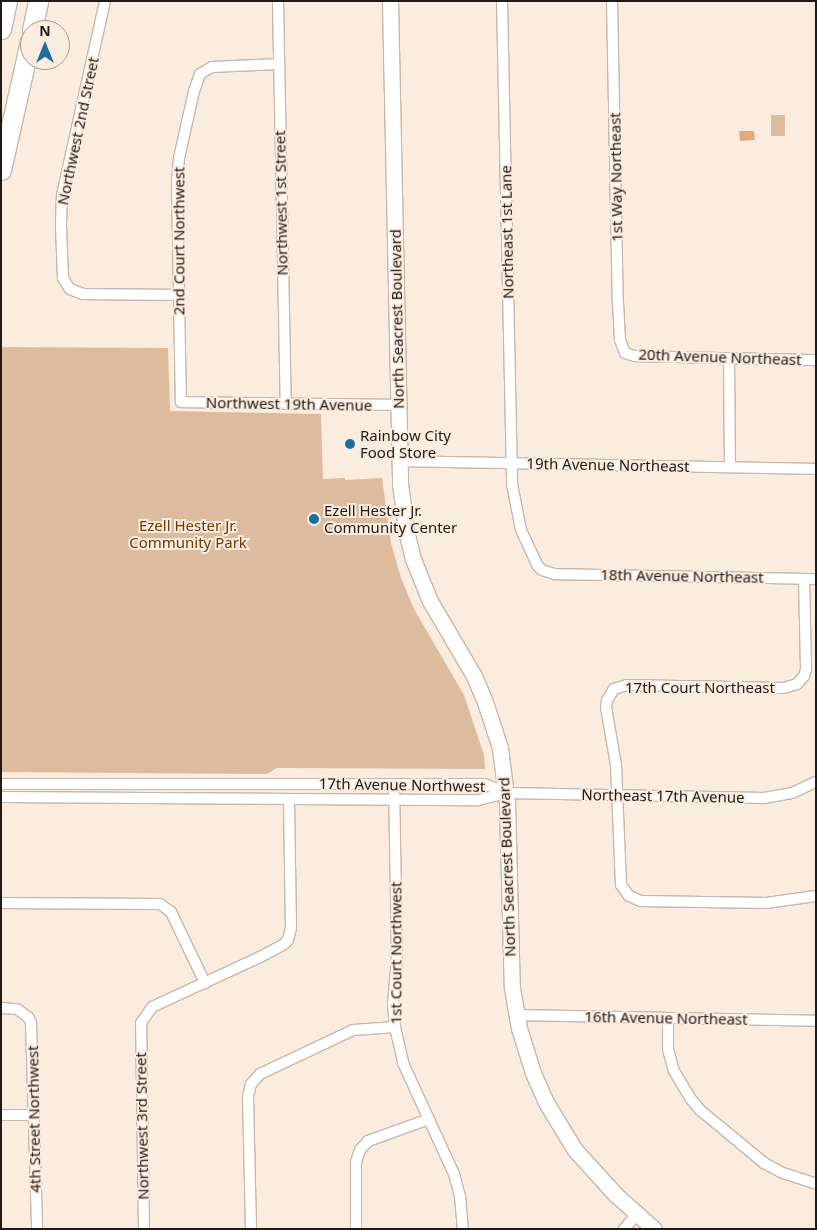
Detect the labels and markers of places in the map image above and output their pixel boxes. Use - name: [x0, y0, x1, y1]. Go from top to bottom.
- place label: Rainbow City Food Store: [360, 426, 451, 461]
- marker: Rainbow City Food Store: [344, 438, 356, 450]
- place label: Ezell Hester Jr. Community Center: [324, 501, 457, 536]
- marker: Ezell Hester Jr. Community Center: [308, 513, 320, 525]

